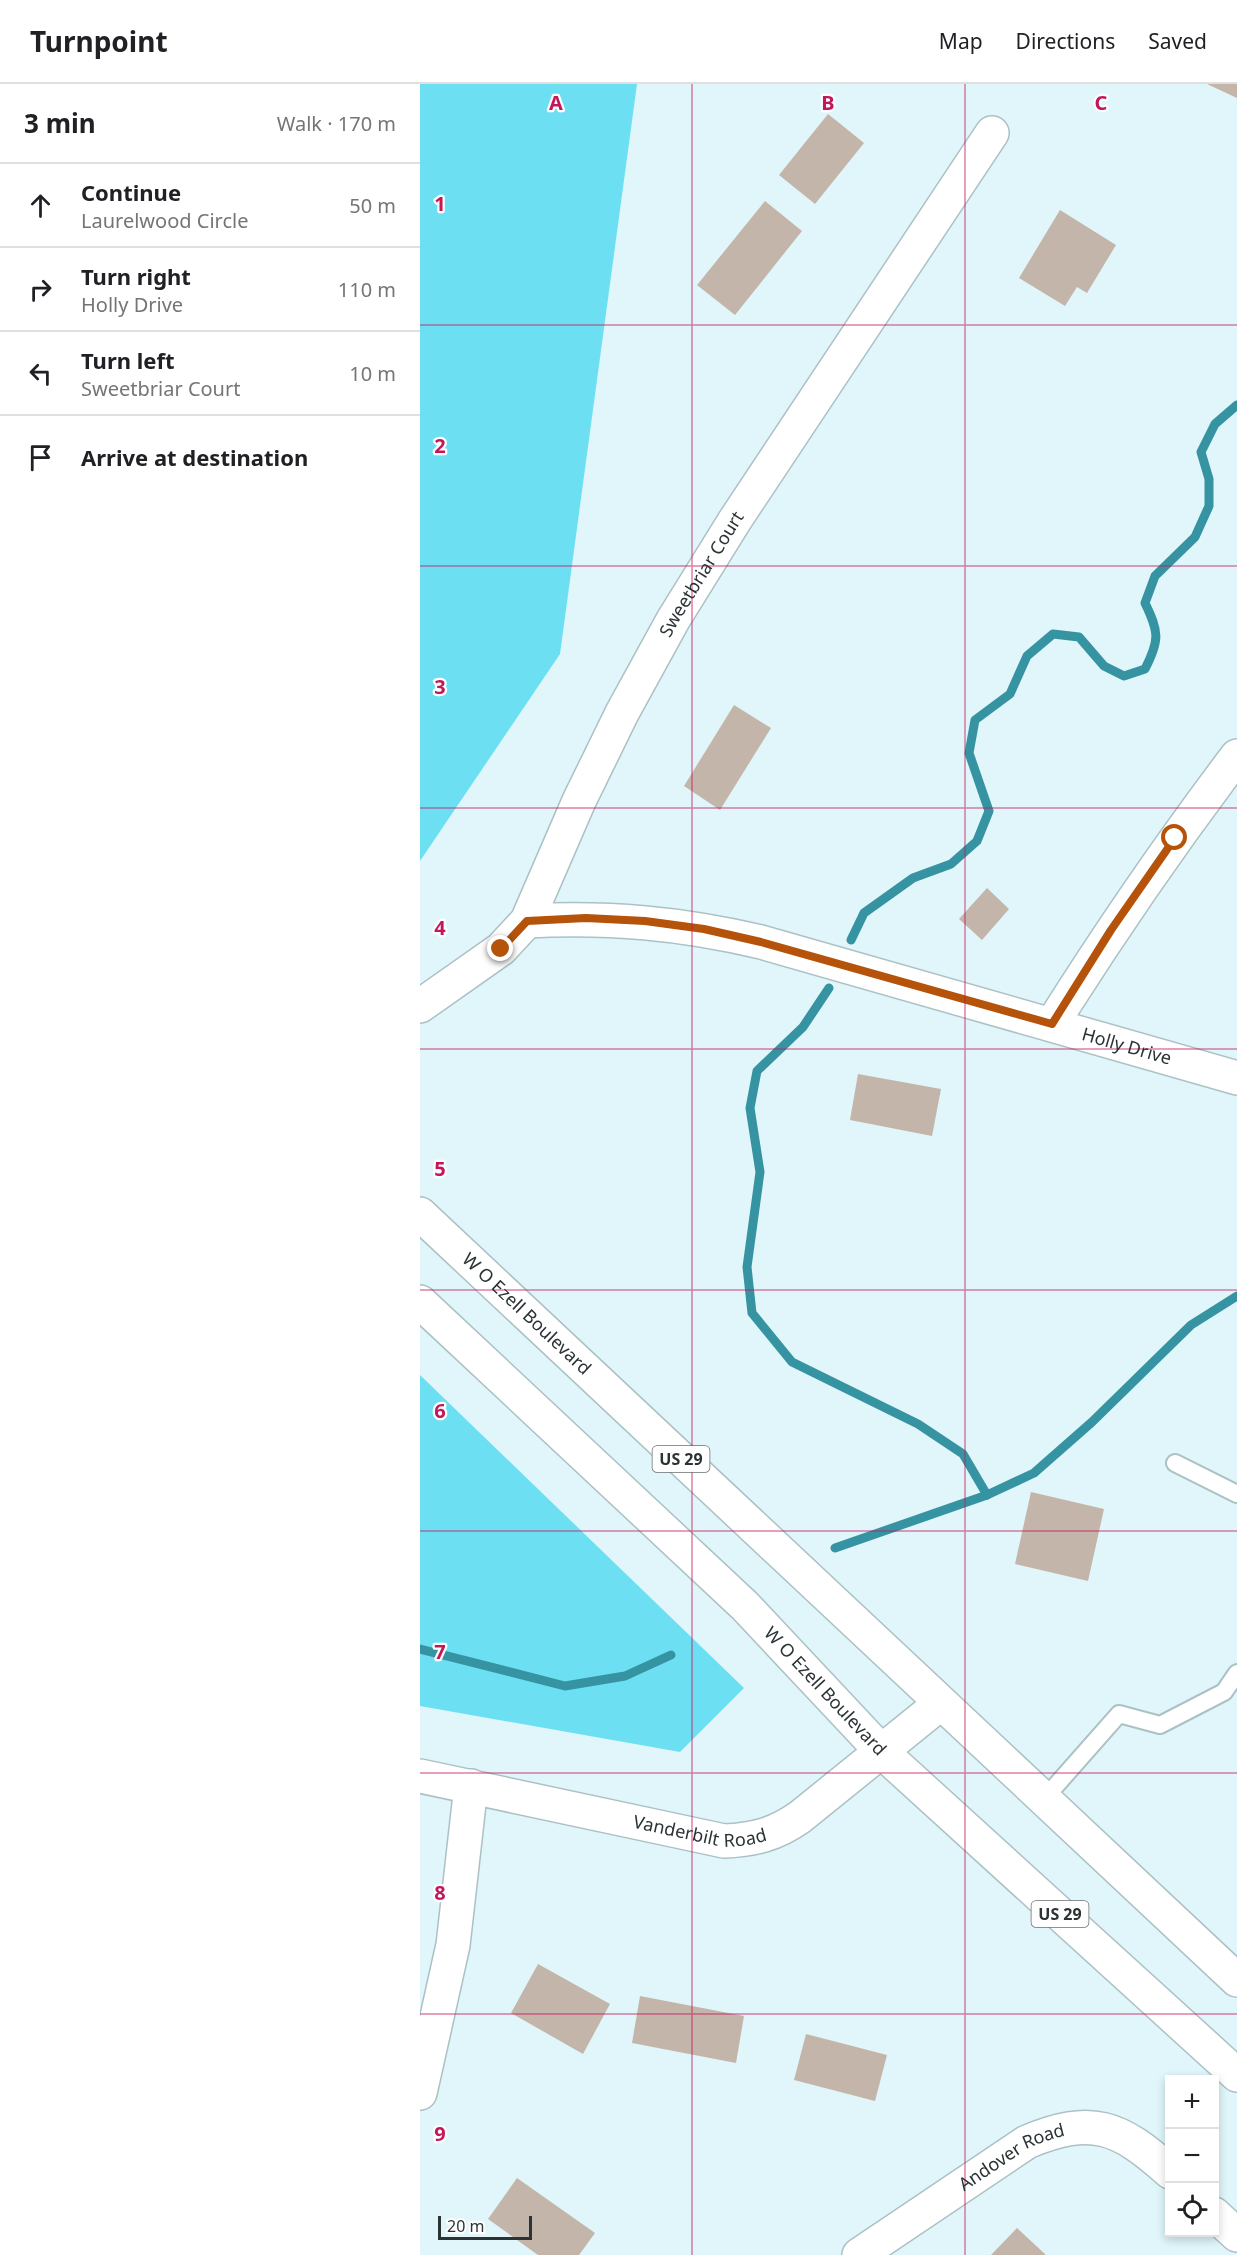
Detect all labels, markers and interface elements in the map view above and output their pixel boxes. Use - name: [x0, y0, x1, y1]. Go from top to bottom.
- text: Turnpoint: [30, 22, 168, 60]
- text: Map: [939, 27, 983, 55]
- text: Directions: [1016, 27, 1115, 55]
- text: Saved: [1148, 27, 1207, 55]
- text: A: [549, 89, 563, 116]
- text: B: [821, 89, 835, 116]
- text: C: [1095, 89, 1108, 116]
- text: 3 min: [24, 105, 96, 141]
- text: Walk · 170 m: [277, 110, 396, 137]
- text: Continue: [81, 177, 181, 207]
- icon: ahead: [24, 189, 57, 222]
- text: 1: [434, 190, 446, 217]
- text: 50 m: [349, 192, 396, 219]
- text: Laurelwood Circle: [81, 207, 248, 234]
- text: Turn right: [81, 261, 191, 291]
- icon: right: [24, 273, 57, 306]
- text: 110 m: [338, 276, 396, 303]
- text: Holly Drive: [81, 291, 183, 318]
- text: Turn left: [81, 345, 175, 375]
- icon: left: [24, 357, 57, 390]
- text: 10 m: [349, 360, 396, 387]
- text: Sweetbriar Court: [81, 375, 240, 402]
- text: 2: [434, 432, 446, 459]
- icon: arrive: [24, 441, 57, 474]
- text: Arrive at destination: [81, 442, 308, 472]
- street label: Sweetbriar Court: [653, 506, 749, 641]
- text: 3: [434, 673, 446, 700]
- route start: [1161, 824, 1187, 850]
- text: 4: [434, 914, 446, 941]
- route end: [487, 935, 513, 961]
- street label: Holly Drive: [1079, 1021, 1174, 1070]
- text: 5: [434, 1155, 446, 1182]
- street label: W O Ezell Boulevard: [458, 1247, 597, 1379]
- text: 6: [434, 1397, 446, 1424]
- road number: US 29: [652, 1446, 710, 1472]
- street label: W O Ezell Boulevard: [759, 1621, 892, 1760]
- text: 7: [434, 1638, 446, 1665]
- street label: Vanderbilt Road: [631, 1809, 769, 1852]
- text: 8: [434, 1879, 446, 1906]
- road number: US 29: [1032, 1901, 1088, 1927]
- map controls: [1165, 2075, 1219, 2237]
- button: +: [1165, 2075, 1219, 2129]
- street label: Andover Road: [953, 2117, 1067, 2196]
- text: 9: [434, 2120, 446, 2147]
- button: −: [1165, 2129, 1219, 2183]
- button: locate: [1165, 2183, 1219, 2237]
- scale bar: [438, 2213, 532, 2240]
- text: 20 m: [447, 2215, 484, 2237]

